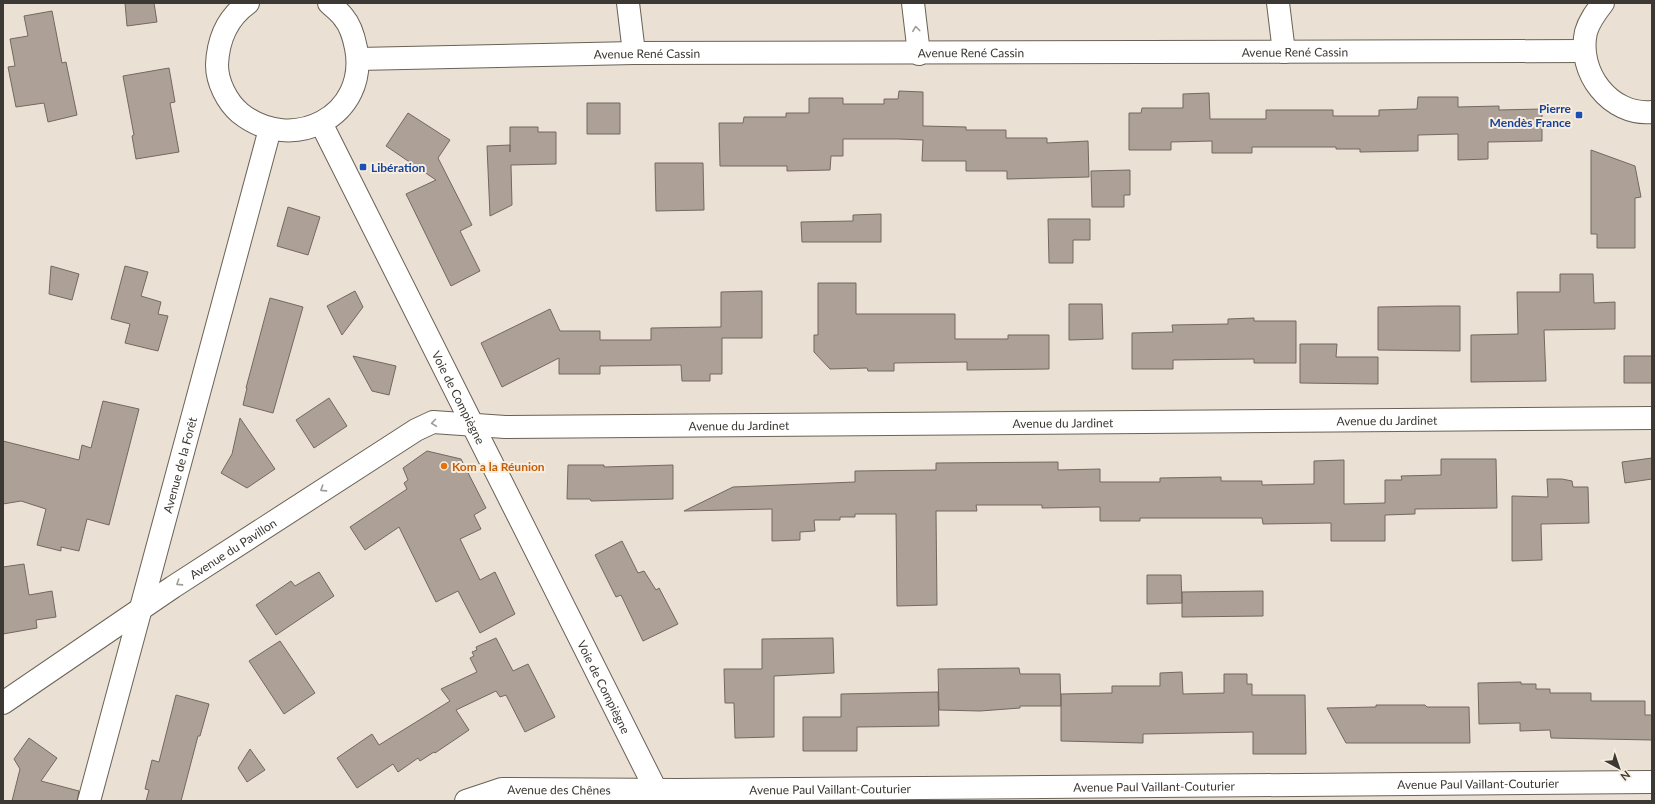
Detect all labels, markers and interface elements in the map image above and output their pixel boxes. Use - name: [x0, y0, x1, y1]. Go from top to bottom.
- one-way arrow: [912, 25, 921, 32]
- street label: Avenue René Cassin: [1242, 44, 1348, 59]
- street label: Avenue René Cassin: [594, 45, 700, 61]
- street label: Avenue René Cassin: [918, 45, 1024, 60]
- place label: Pierre Mendès France: [1490, 101, 1572, 130]
- marker: Pierre Mendès France: [1574, 110, 1584, 120]
- place label: Libération: [371, 160, 426, 175]
- marker: Libération: [358, 162, 368, 172]
- street label: Voie de Compiègne: [429, 348, 488, 446]
- street label: Avenue du Jardinet: [1336, 412, 1438, 428]
- street label: Avenue de la Forêt: [159, 415, 200, 515]
- street label: Avenue du Jardinet: [1012, 415, 1114, 431]
- street label: Avenue du Jardinet: [688, 417, 790, 433]
- one-way arrow: [431, 418, 438, 427]
- place label: Kom a la Réunion: [452, 459, 545, 474]
- marker: Kom a la Réunion: [439, 461, 449, 471]
- one-way arrow: [321, 485, 328, 492]
- street label: Avenue du Pavillon: [187, 515, 279, 582]
- one-way arrow: [176, 578, 183, 586]
- street label: Voie de Compiègne: [575, 638, 634, 736]
- north arrow: [1599, 748, 1639, 788]
- text: N: [1618, 768, 1633, 784]
- street label: Avenue Paul Vaillant-Couturier: [1397, 775, 1560, 792]
- street label: Avenue Paul Vaillant-Couturier: [1073, 778, 1236, 794]
- street label: Avenue Paul Vaillant-Couturier: [749, 781, 912, 797]
- street label: Avenue des Chênes: [507, 782, 611, 797]

